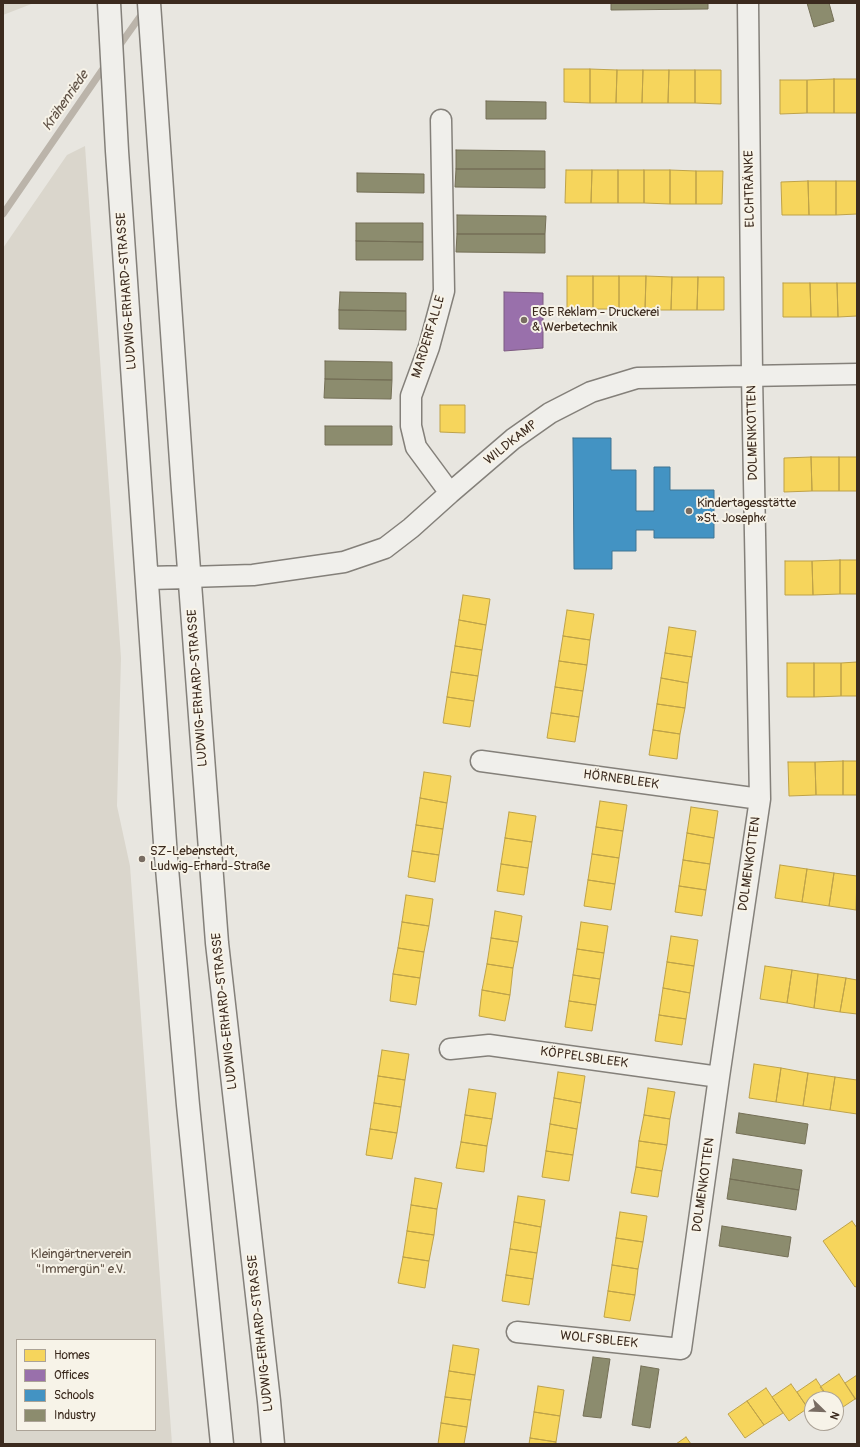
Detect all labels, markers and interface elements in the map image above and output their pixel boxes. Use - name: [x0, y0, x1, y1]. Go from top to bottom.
- water label: Krähenriede: [39, 68, 93, 134]
- street label: ELCHTRÄNKE: [742, 150, 758, 228]
- street label: LUDWIG-ERHARD-STRASSE: [114, 212, 140, 370]
- street label: MARDERFALLE: [409, 294, 449, 380]
- place label: EGE Reklam - Druckerei & Werbetechnik: [532, 305, 659, 336]
- marker: EGE Reklam - Druckerei & Werbetechnik: [519, 315, 529, 325]
- street label: DOLMENKOTTEN: [744, 385, 762, 481]
- street label: WILDKAMP: [481, 417, 541, 469]
- place label: Kindertagesstätte »St. Joseph«: [697, 496, 796, 527]
- marker: Kindertagesstätte »St. Joseph«: [684, 506, 694, 516]
- street label: LUDWIG-ERHARD-STRASSE: [185, 609, 211, 767]
- street label: HÖRNEBLEEK: [582, 767, 660, 793]
- street label: DOLMENKOTTEN: [736, 816, 764, 912]
- place label: SZ-Lebenstedt, Ludwig-Erhard-Straße: [150, 844, 270, 875]
- marker: SZ-Lebenstedt, Ludwig-Erhard-Straße: [137, 854, 147, 864]
- street label: LUDWIG-ERHARD-STRASSE: [209, 932, 241, 1090]
- street label: KÖPPELSBLEEK: [539, 1044, 629, 1072]
- street label: DOLMENKOTTEN: [690, 1137, 718, 1233]
- park label: Kleingärtnerverein "Immergün" e.V.: [31, 1247, 131, 1278]
- street label: LUDWIG-ERHARD-STRASSE: [245, 1254, 277, 1412]
- street label: WOLFSBLEEK: [559, 1328, 639, 1352]
- legend: [16, 1339, 156, 1431]
- text: Homes: [54, 1348, 90, 1363]
- text: Offices: [54, 1368, 89, 1383]
- text: Schools: [54, 1388, 94, 1403]
- north arrow: [804, 1391, 844, 1431]
- text: Industry: [54, 1408, 96, 1423]
- text: N: [827, 1410, 842, 1421]

